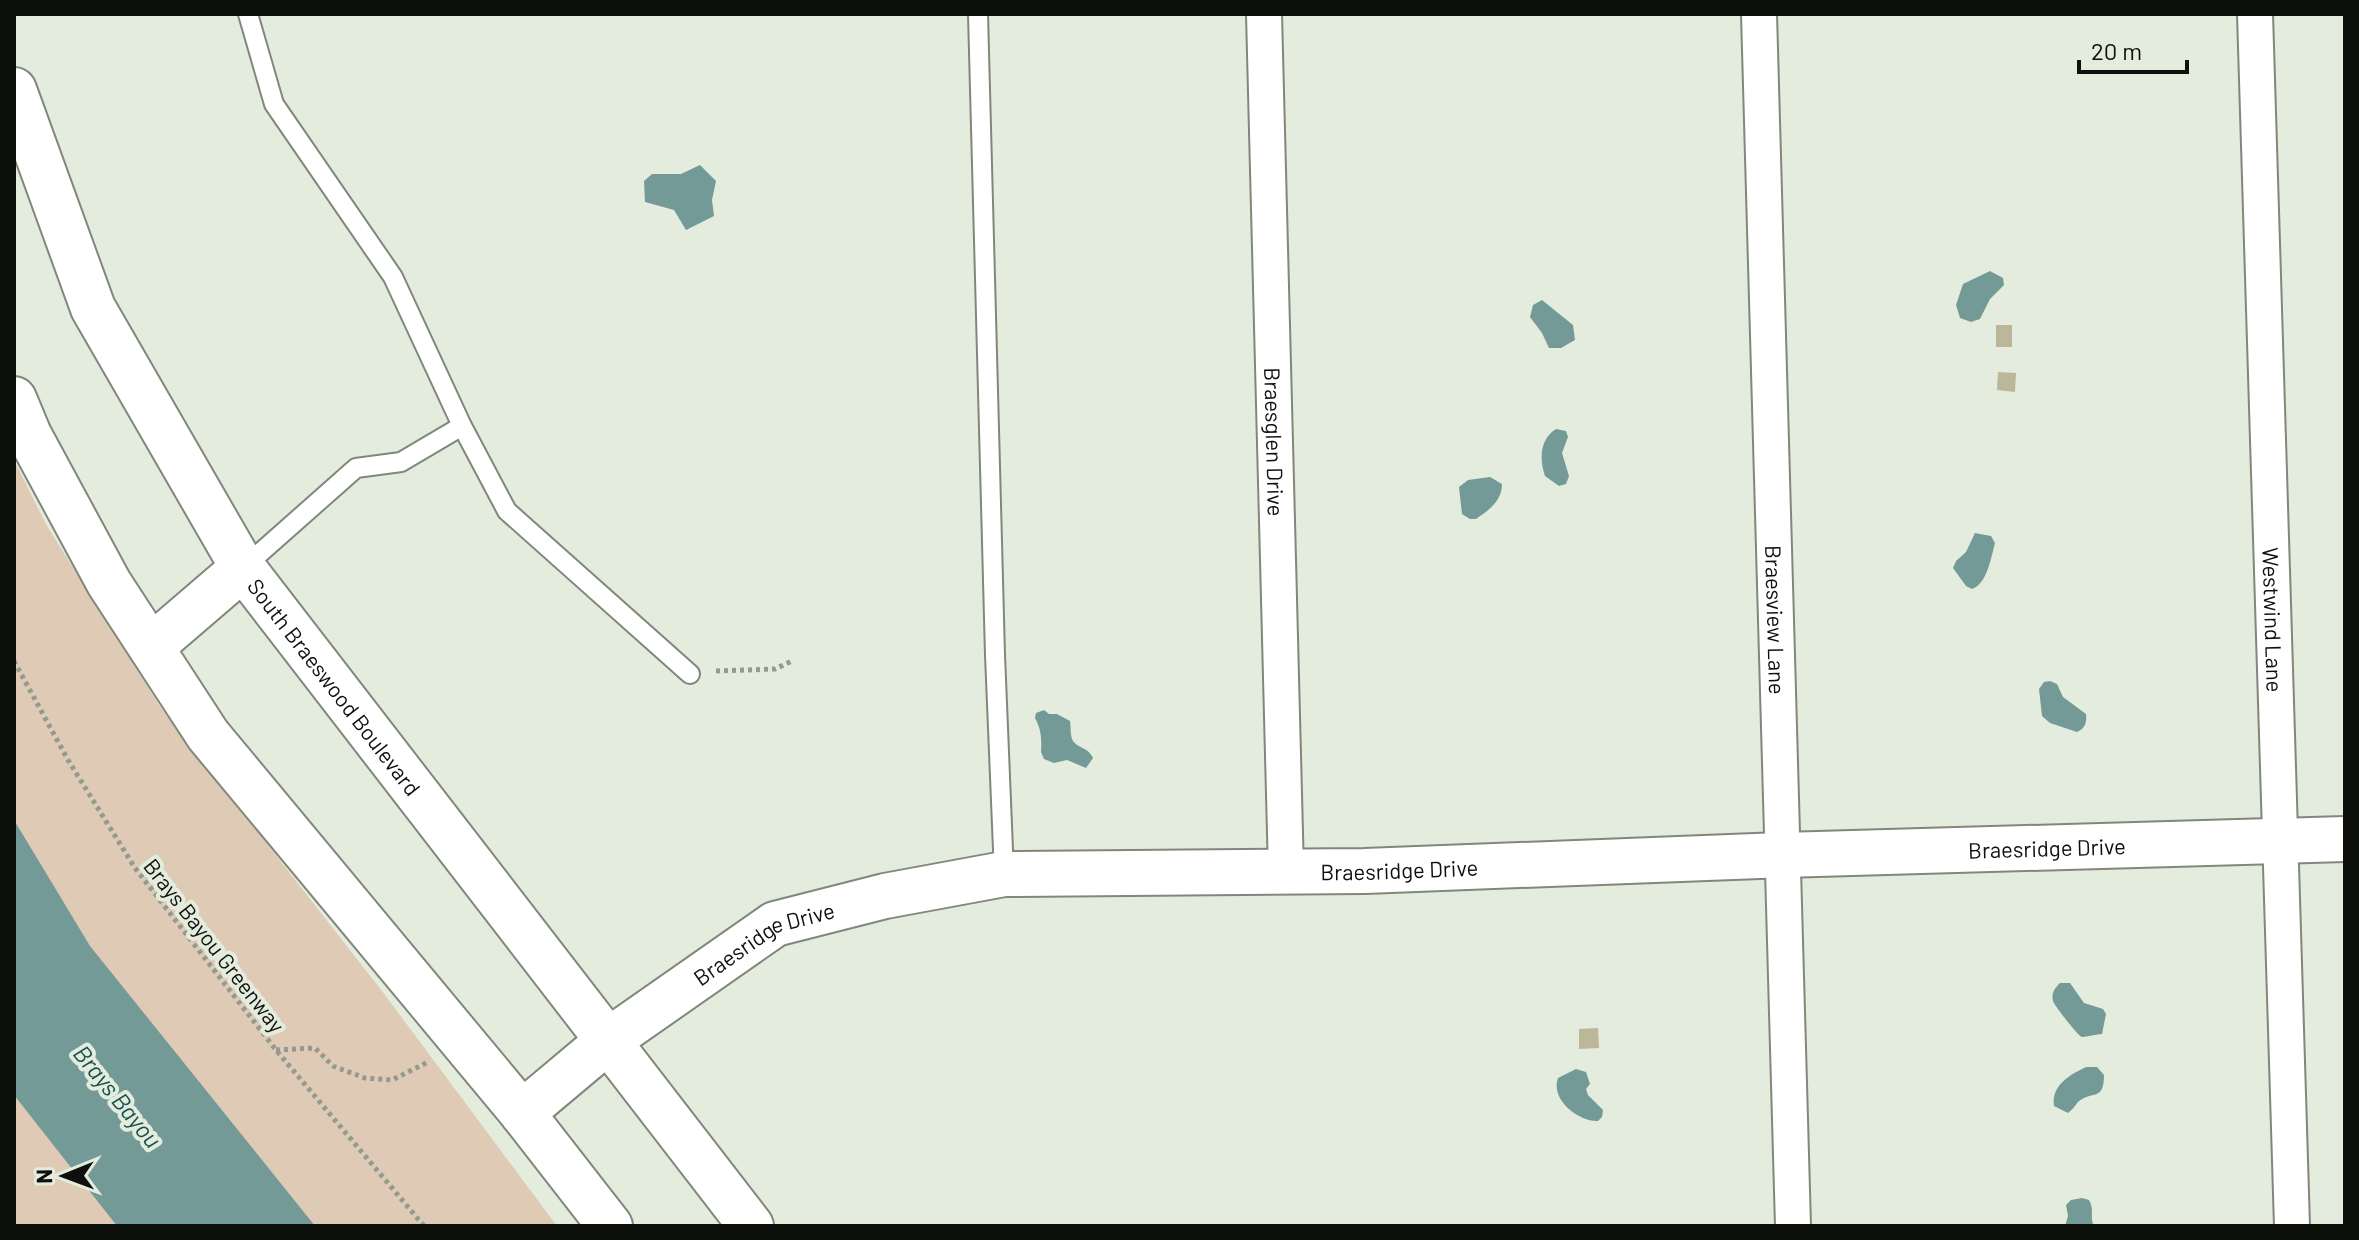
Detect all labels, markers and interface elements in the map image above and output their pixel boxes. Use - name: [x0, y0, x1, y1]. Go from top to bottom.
- scale bar: [2079, 24, 2187, 74]
- text: 20 m: [2091, 36, 2142, 65]
- street label: Braesglen Drive: [1260, 367, 1290, 517]
- street label: Braesview Lane: [1761, 545, 1791, 695]
- street label: Westwind Lane: [2258, 547, 2289, 693]
- street label: South Braeswood Boulevard: [243, 573, 426, 800]
- street label: Braesridge Drive: [1968, 832, 2126, 863]
- street label: Brays Bayou Greenway: [139, 853, 291, 1037]
- street label: Braesridge Drive: [1320, 854, 1479, 884]
- street label: Braesridge Drive: [688, 896, 837, 990]
- water label: Brays Bayou: [68, 1039, 168, 1153]
- north arrow: [24, 1136, 104, 1216]
- text: N: [30, 1169, 56, 1184]

